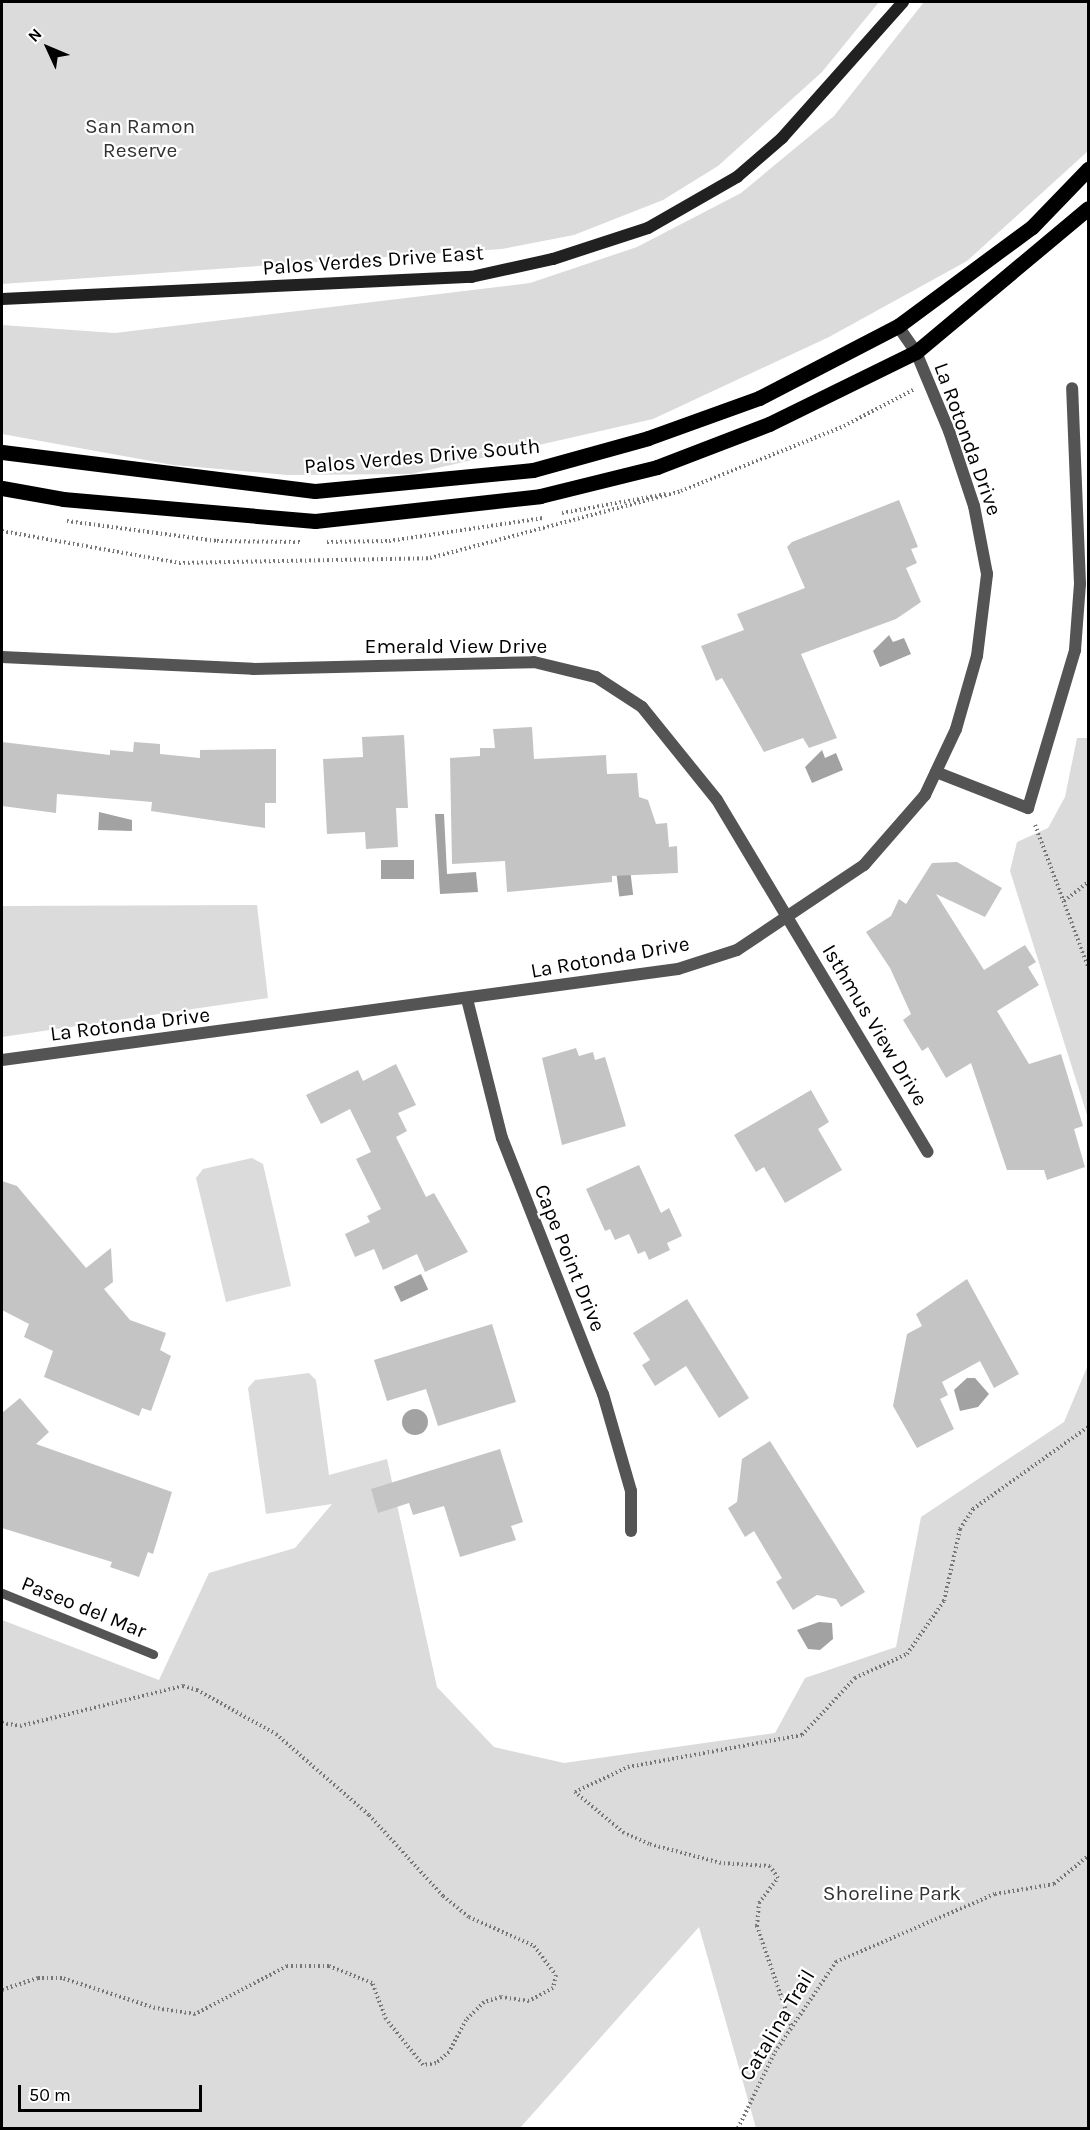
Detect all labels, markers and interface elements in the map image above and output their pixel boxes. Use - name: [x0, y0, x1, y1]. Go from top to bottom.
- north arrow: [18, 18, 78, 78]
- text: N: [24, 24, 46, 46]
- park label: San Ramon Reserve: [85, 113, 195, 163]
- street label: Palos Verdes Drive East: [262, 240, 484, 280]
- street label: La Rotonda Drive: [929, 359, 1007, 519]
- street label: Palos Verdes Drive South: [303, 433, 541, 479]
- street label: Emerald View Drive: [365, 633, 547, 659]
- street label: La Rotonda Drive: [529, 931, 691, 983]
- street label: Isthmus View Drive: [817, 940, 933, 1110]
- street label: La Rotonda Drive: [49, 1002, 211, 1046]
- street label: Cape Point Drive: [529, 1181, 611, 1335]
- street label: Paseo del Mar: [18, 1570, 150, 1644]
- park label: Shoreline Park: [823, 1880, 961, 1906]
- street label: Catalina Trail: [734, 1965, 820, 2085]
- scale bar: [21, 2073, 206, 2111]
- text: 50 m: [29, 2084, 71, 2106]

